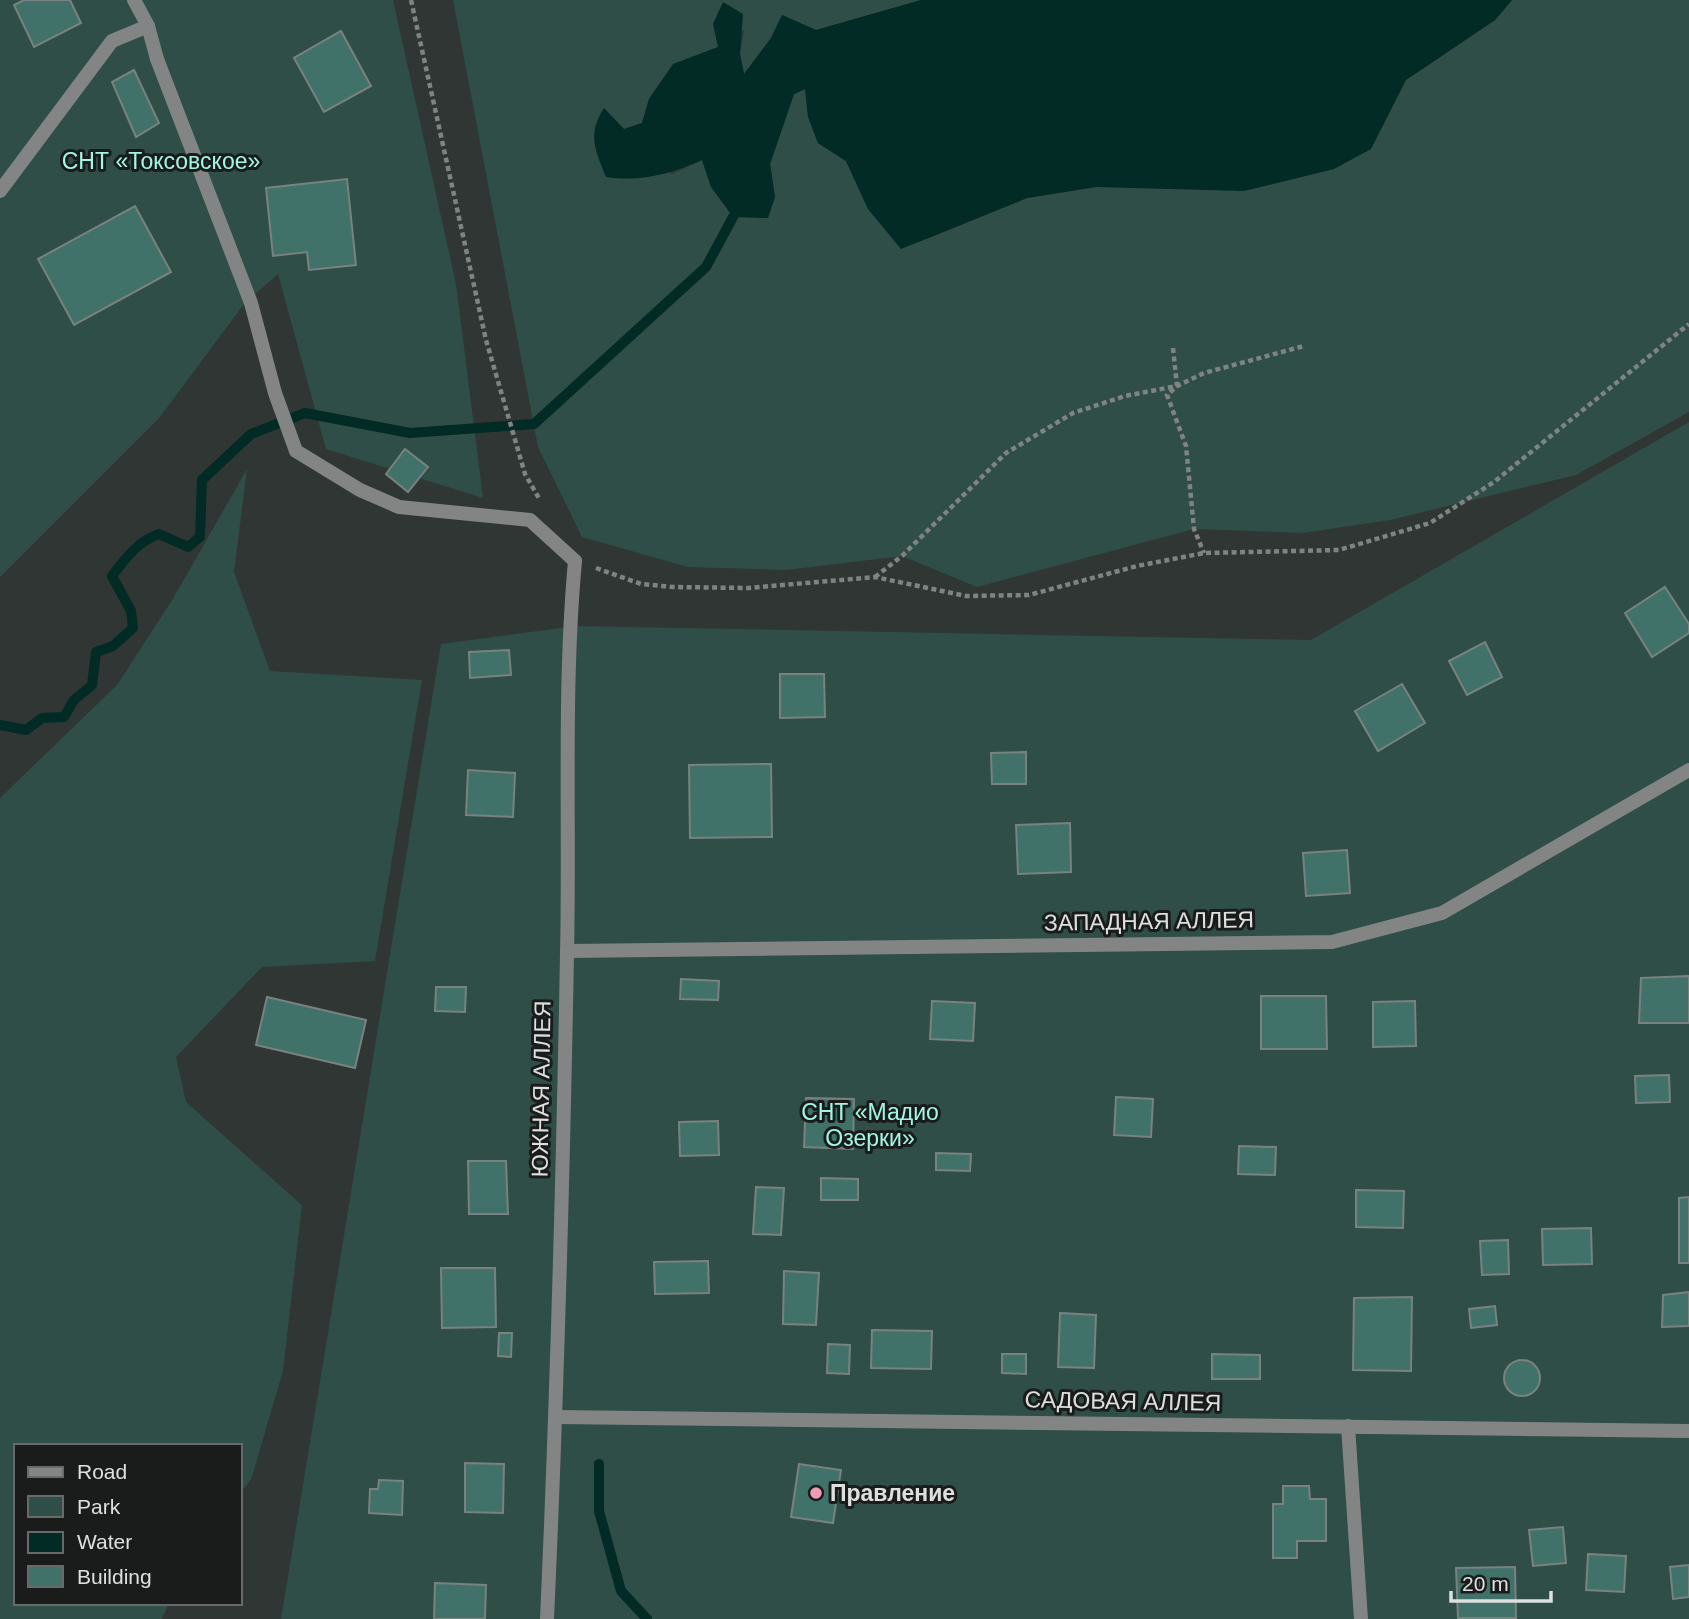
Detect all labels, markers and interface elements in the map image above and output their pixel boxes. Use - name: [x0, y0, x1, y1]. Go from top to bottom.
- park label: СНТ «Токсовское»: [62, 148, 260, 174]
- street label: ЗАПАДНАЯ АЛЛЕЯ: [1044, 906, 1254, 936]
- street label: ЮЖНАЯ АЛЛЕЯ: [526, 1000, 556, 1178]
- park label: СНТ «Мадио Озерки»: [801, 1099, 939, 1151]
- street label: САДОВАЯ АЛЛЕЯ: [1024, 1386, 1222, 1416]
- legend: [14, 1444, 242, 1605]
- text: Road: [77, 1460, 127, 1483]
- place label: Правление: [830, 1480, 955, 1506]
- marker: Правление: [808, 1485, 824, 1501]
- text: Park: [77, 1495, 121, 1518]
- text: Water: [77, 1530, 132, 1553]
- scale bar: [1451, 1560, 1551, 1604]
- text: Building: [77, 1565, 152, 1588]
- text: 20 m: [1462, 1572, 1509, 1595]

